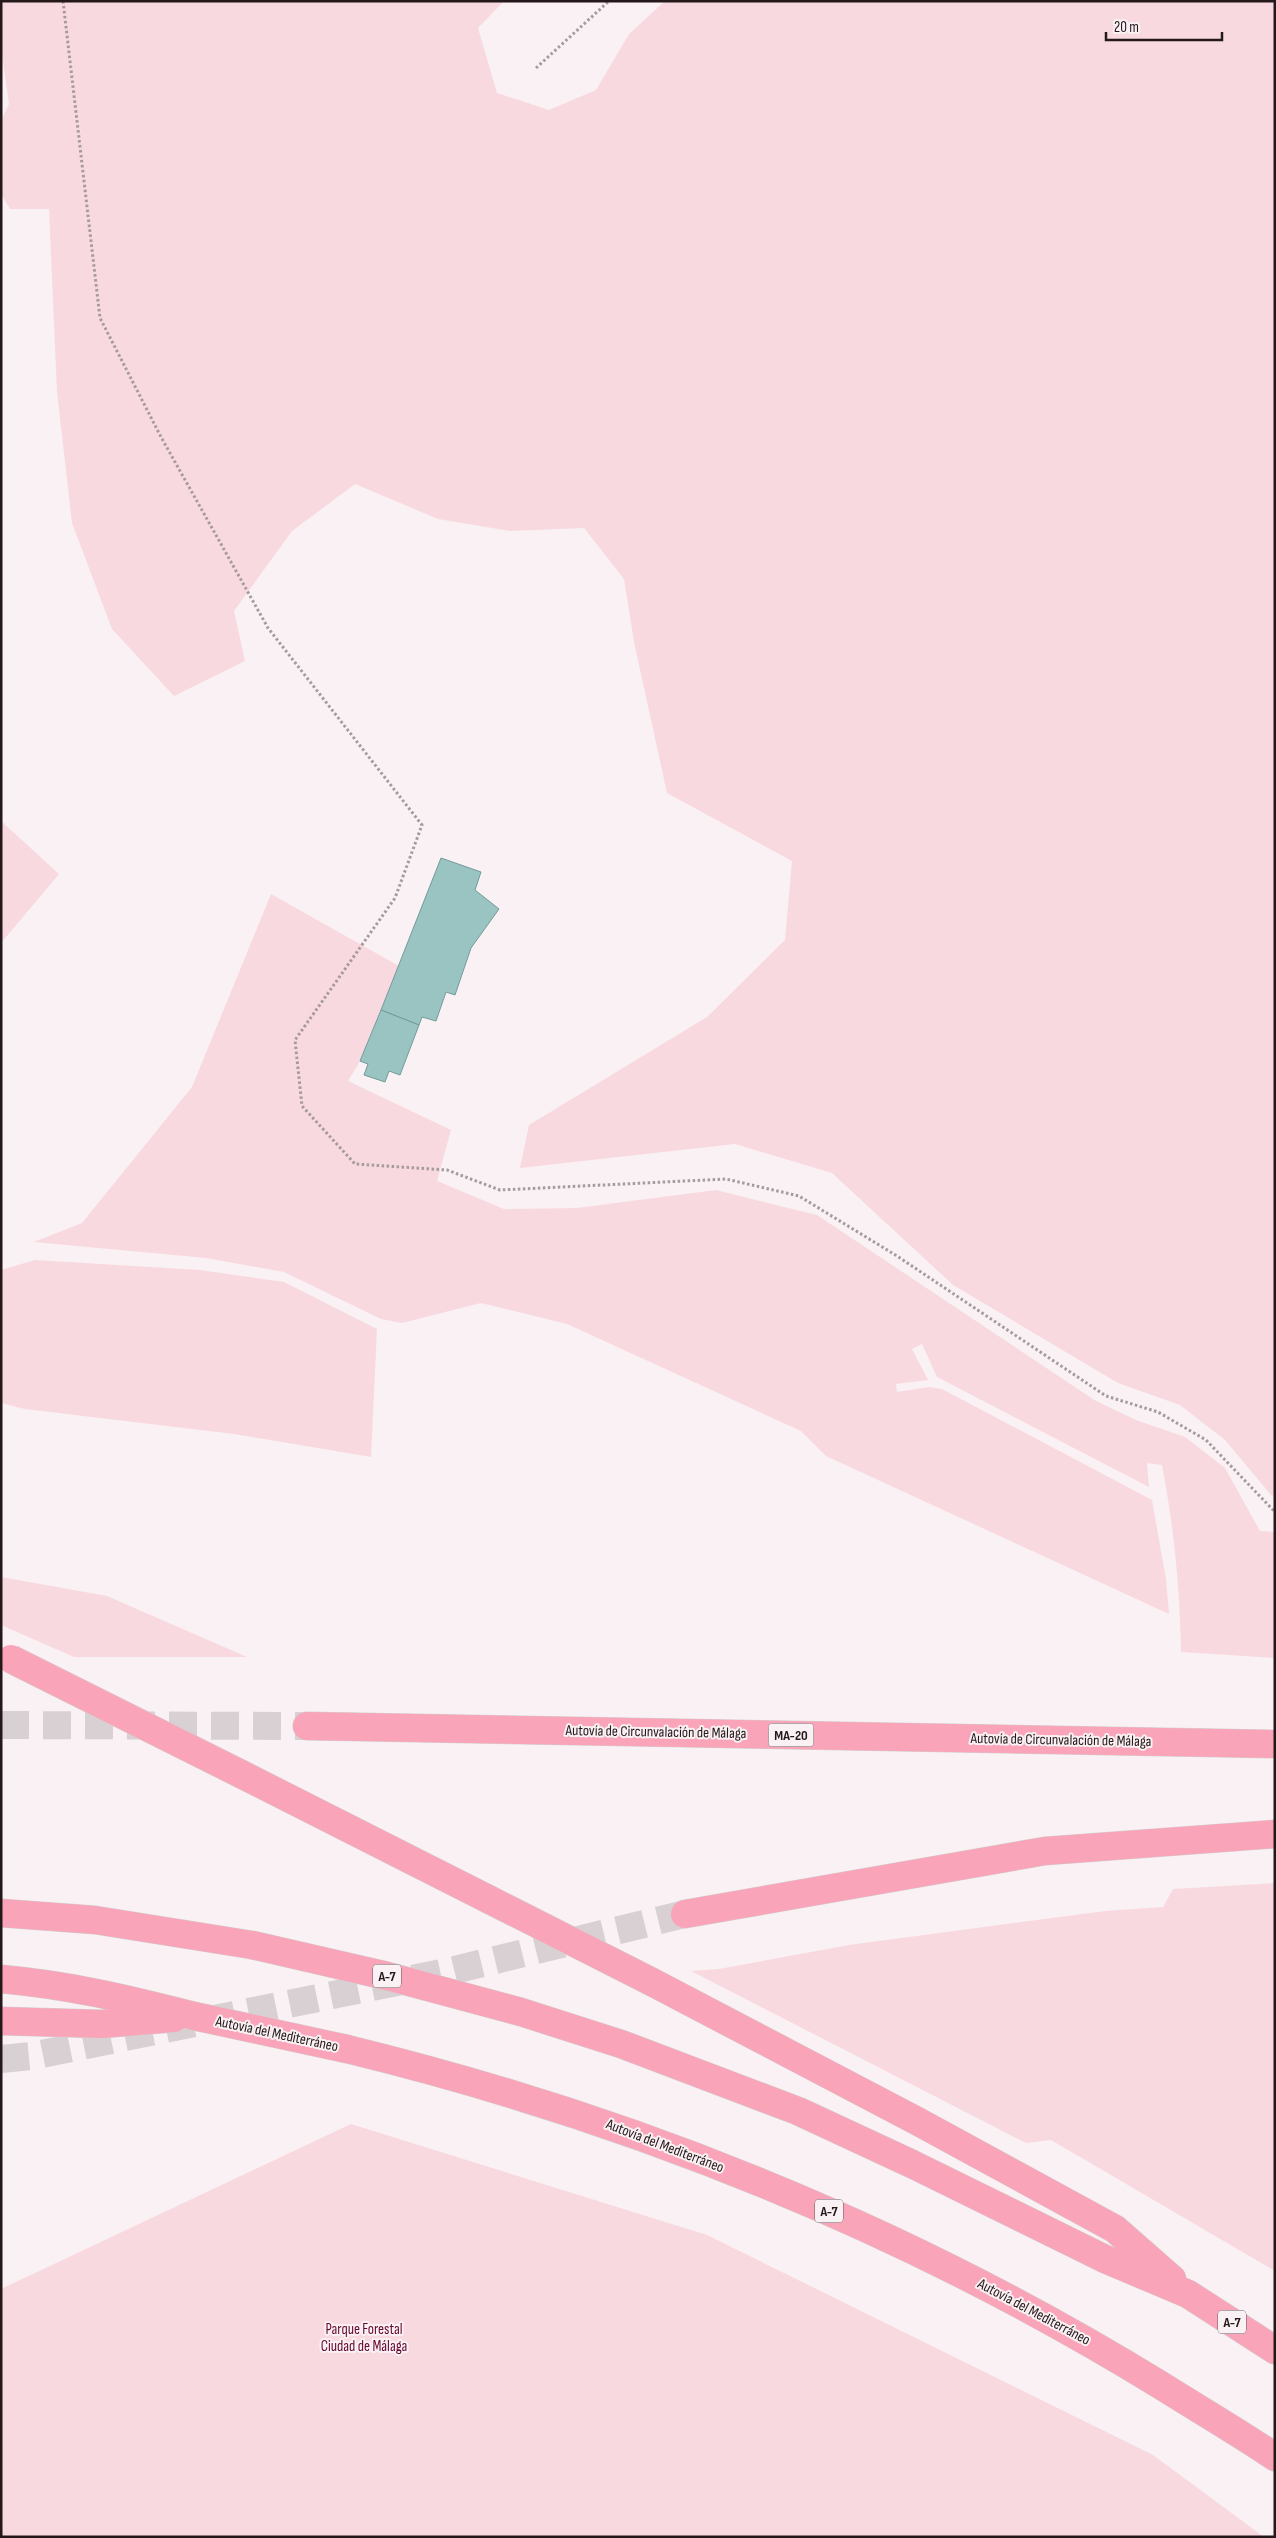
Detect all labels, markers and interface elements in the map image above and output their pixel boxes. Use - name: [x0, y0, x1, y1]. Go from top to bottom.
- scale bar: [1106, 10, 1222, 42]
- text: 20 m: [1114, 18, 1139, 37]
- street label: Autovía de Circunvalación de Málaga: [565, 1721, 747, 1743]
- road number: MA-20: [768, 1724, 814, 1746]
- street label: Autovía de Circunvalación de Málaga: [970, 1729, 1152, 1751]
- road number: A-7: [373, 1964, 401, 1988]
- street label: Autovía del Mediterráneo: [213, 2012, 340, 2056]
- street label: Autovía del Mediterráneo: [602, 2114, 727, 2177]
- road number: A-7: [815, 2200, 843, 2222]
- street label: Autovía del Mediterráneo: [974, 2274, 1094, 2350]
- road number: A-7: [1218, 2310, 1246, 2334]
- park label: Parque Forestal Ciudad de Málaga: [321, 2320, 407, 2356]

